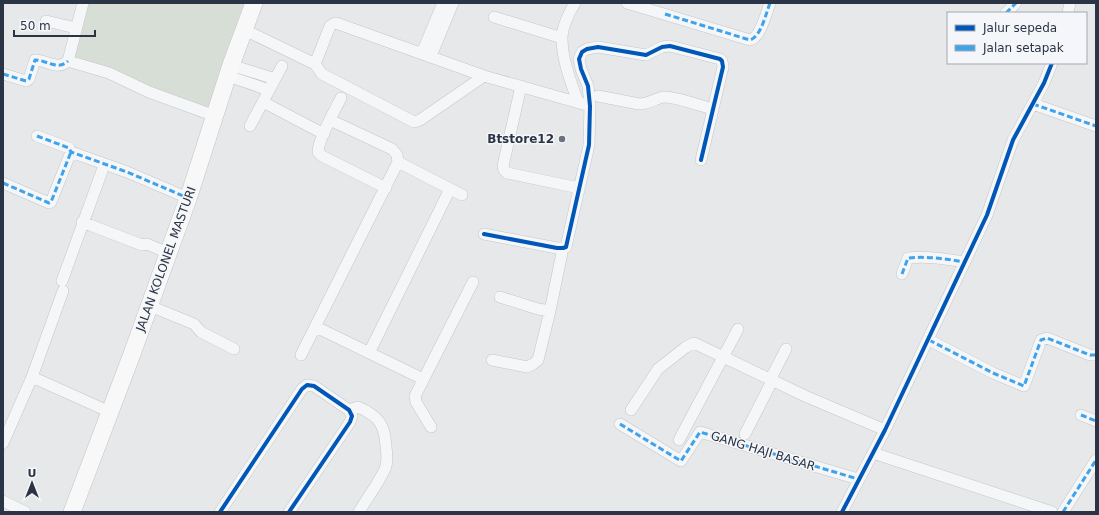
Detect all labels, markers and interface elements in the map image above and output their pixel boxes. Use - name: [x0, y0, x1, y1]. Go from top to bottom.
- scale bar: [14, 12, 95, 38]
- legend: [947, 12, 1087, 64]
- text: 50 m: [20, 19, 51, 33]
- text: Jalur sepeda: [982, 21, 1057, 35]
- text: Jalan setapak: [982, 41, 1064, 55]
- place label: Btstore12: [487, 132, 554, 146]
- marker: Btstore12: [557, 134, 567, 144]
- street label: JALAN KOLONEL MASTURI: [133, 185, 199, 334]
- street label: GANG HAJI BASAR: [709, 428, 817, 474]
- north arrow: [12, 463, 52, 503]
- text: U: [28, 467, 36, 480]

